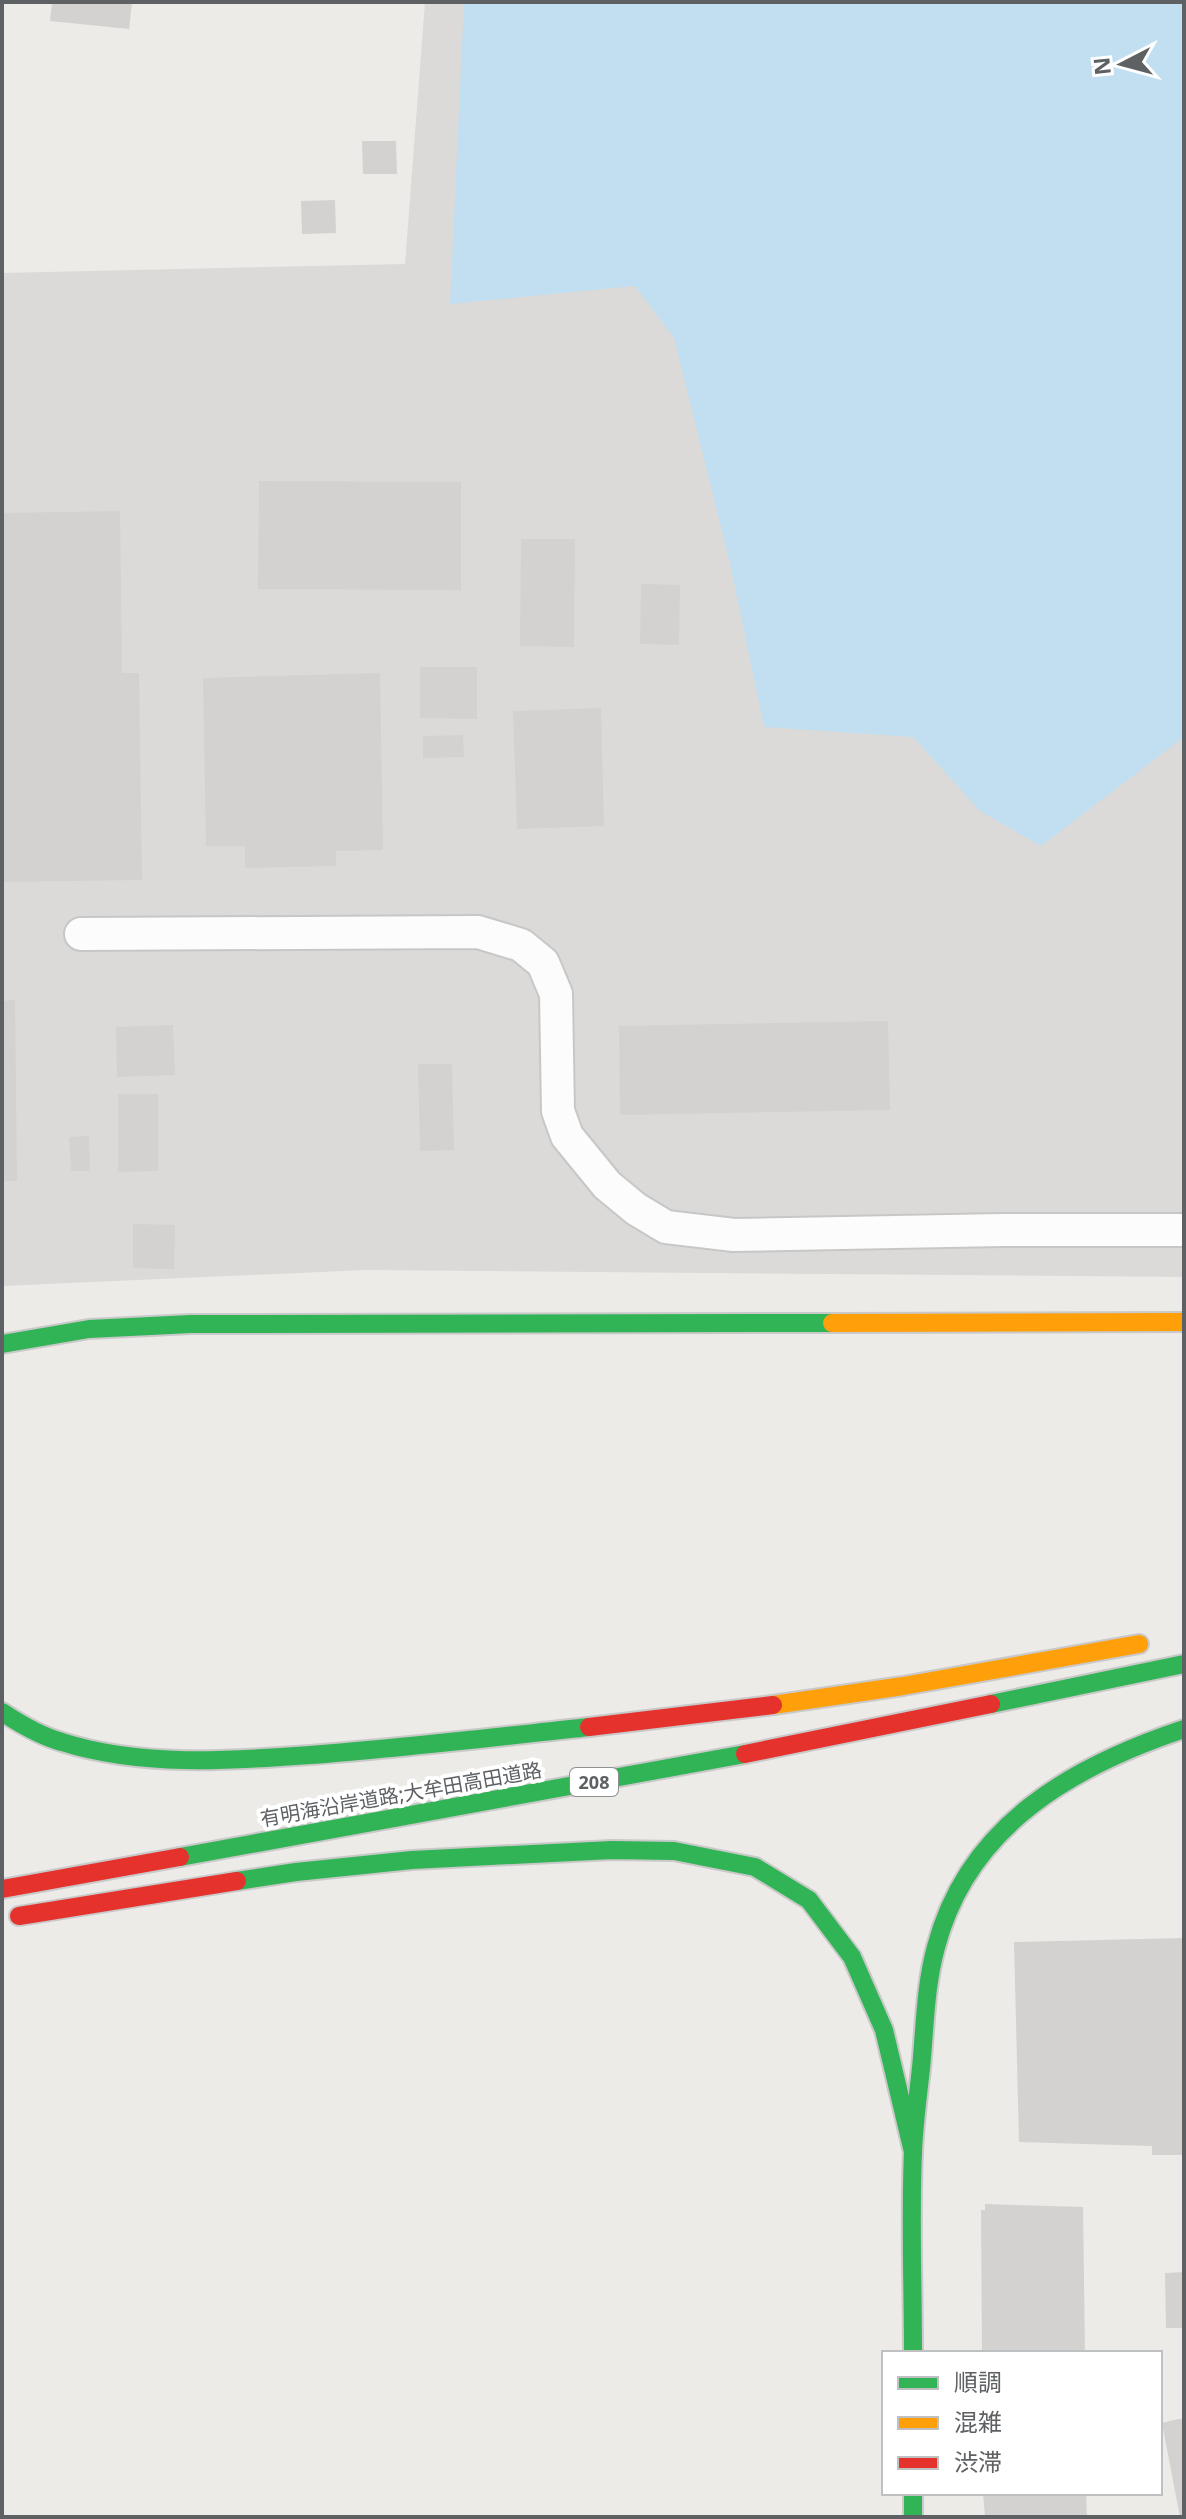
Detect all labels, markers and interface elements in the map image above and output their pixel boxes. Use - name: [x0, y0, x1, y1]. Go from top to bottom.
- north arrow: [1082, 24, 1162, 104]
- text: N: [1085, 56, 1117, 77]
- street label: 有明海沿岸道路;大牟田高田道路: [258, 1756, 544, 1832]
- road number: 208: [570, 1768, 618, 1796]
- legend: [882, 2351, 1162, 2495]
- text: 順調: [954, 2365, 1002, 2398]
- text: 混雑: [954, 2405, 1002, 2438]
- text: 渋滞: [954, 2445, 1002, 2478]

